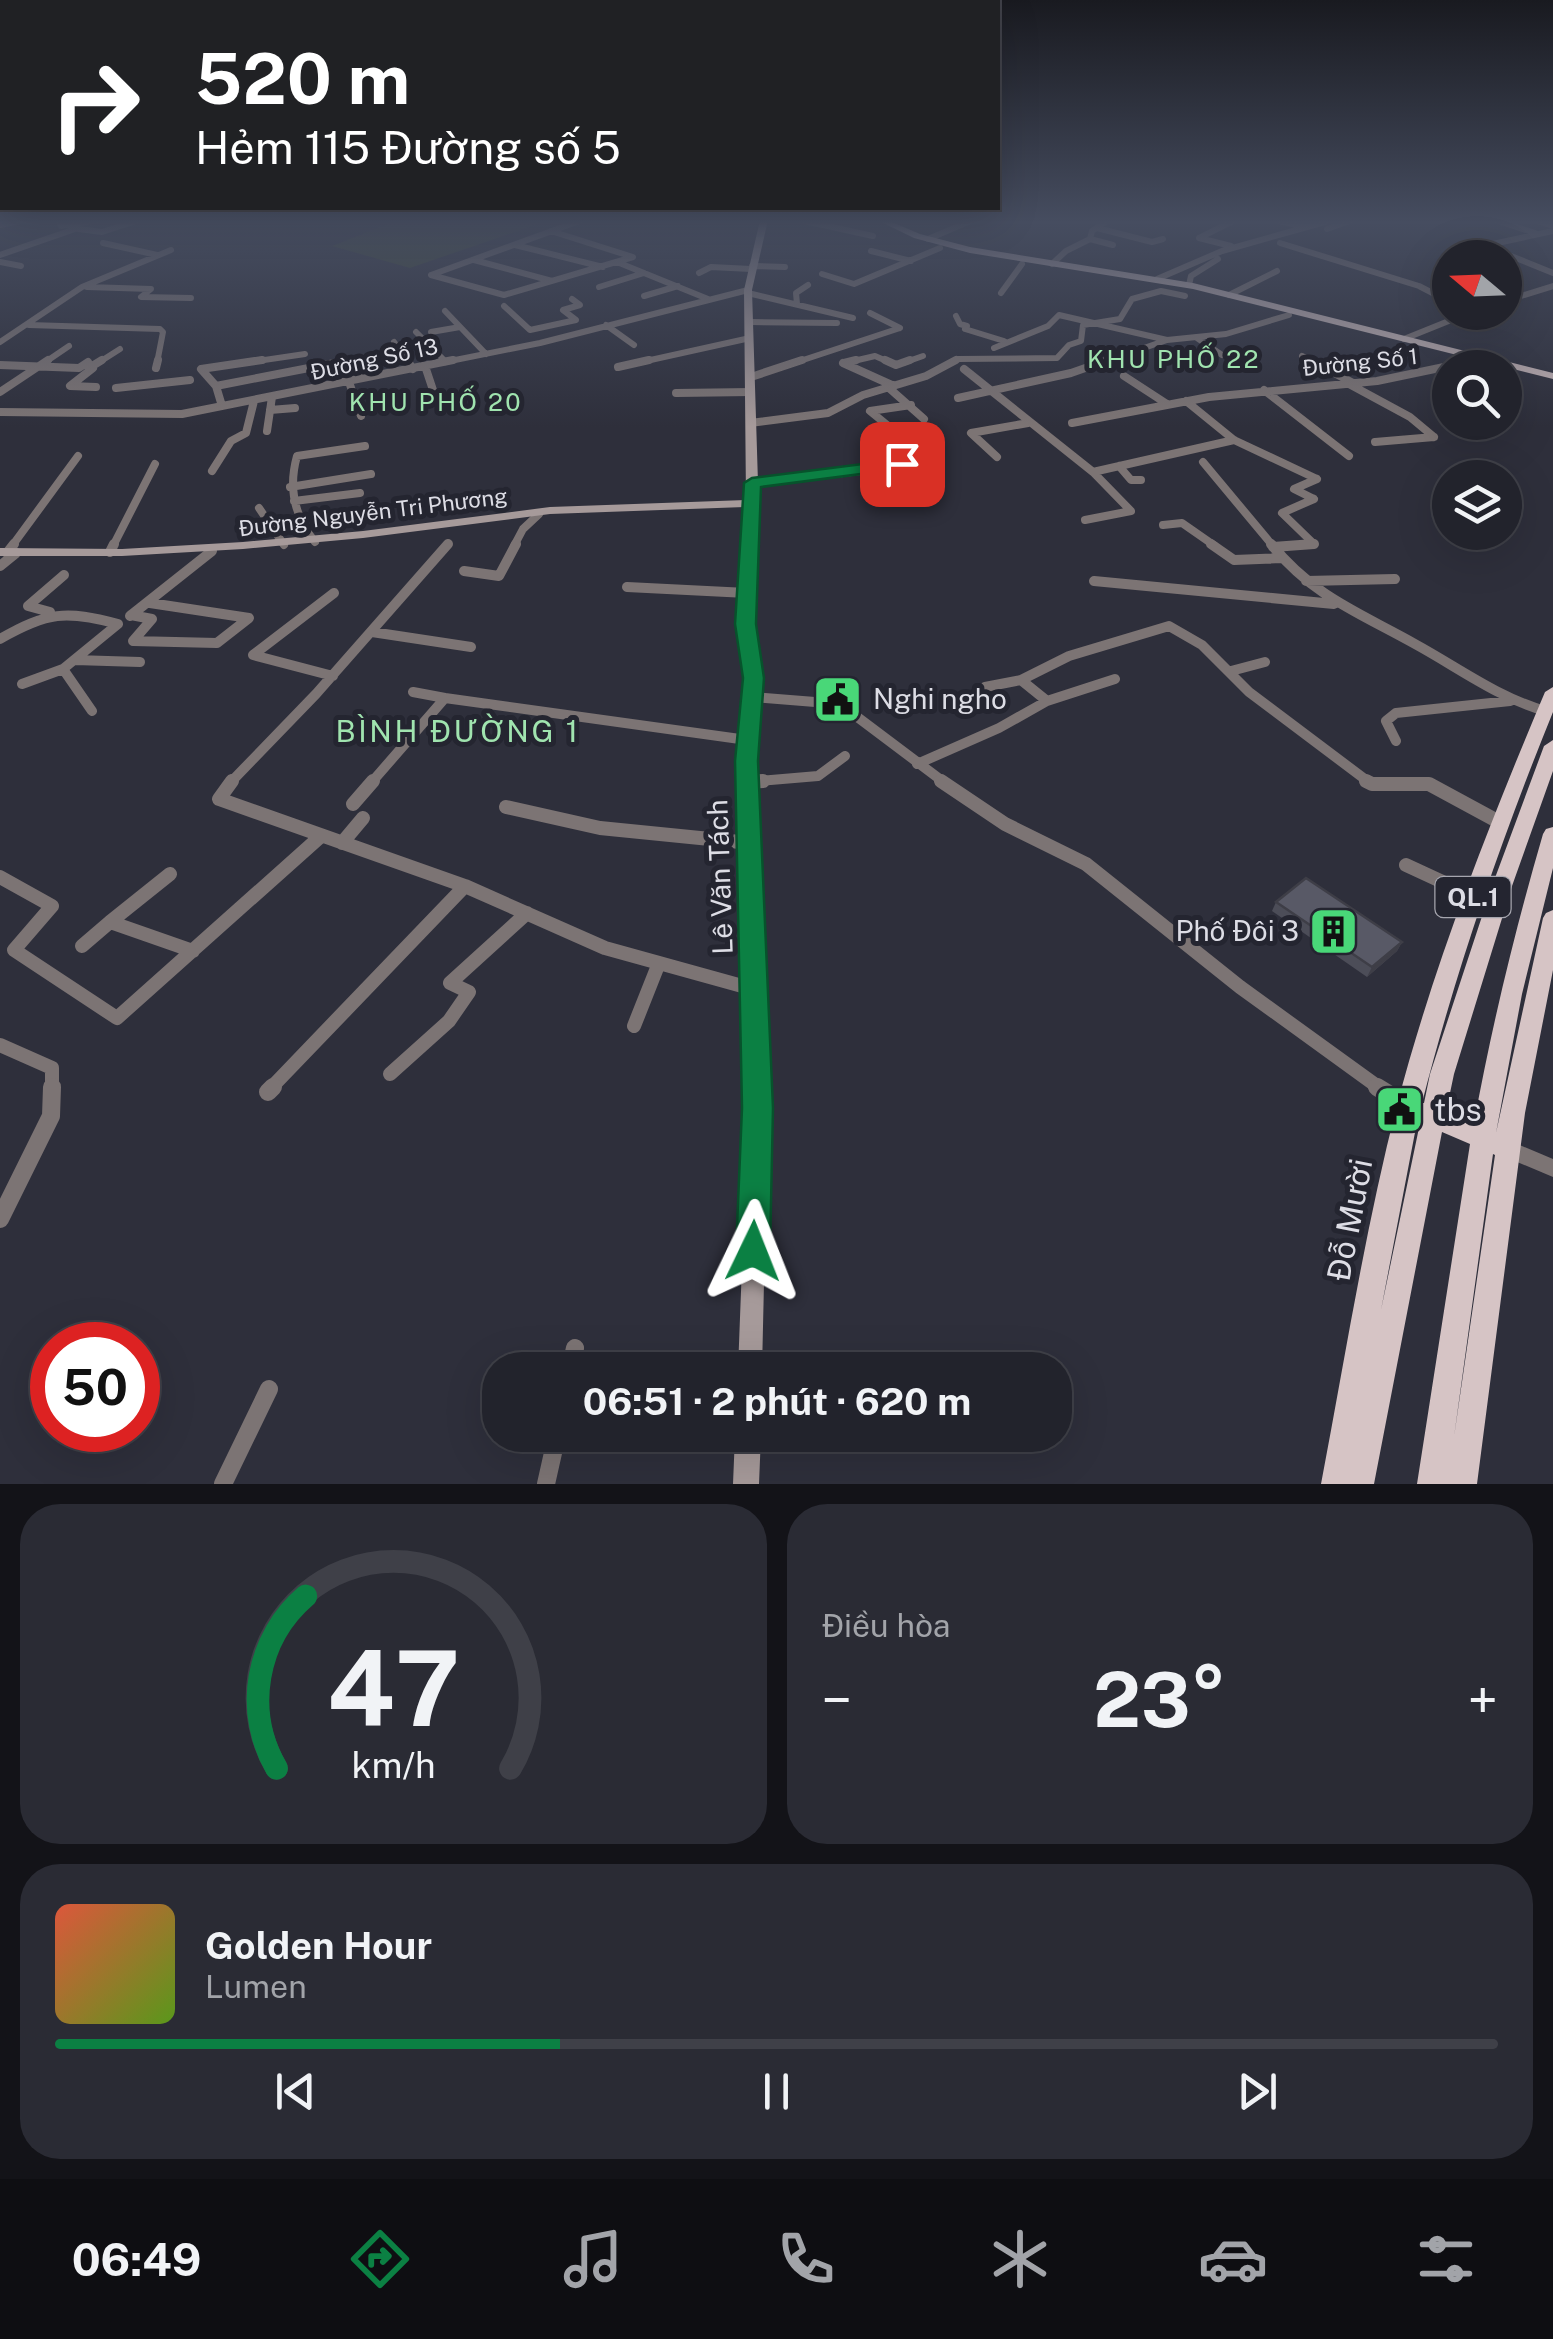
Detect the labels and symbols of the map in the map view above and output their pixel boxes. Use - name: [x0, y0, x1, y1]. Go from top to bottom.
- north arrow: [1432, 240, 1522, 330]
- street label: Đường Số 13: [308, 333, 440, 385]
- district label: KHU PHỐ 22: [1087, 342, 1261, 374]
- street label: Đường Số 1: [1301, 343, 1419, 381]
- district label: KHU PHỐ 20: [349, 385, 523, 417]
- pin: [860, 422, 945, 507]
- street label: Đường Nguyễn Tri Phương: [237, 483, 509, 541]
- public building icon: Nghi ngho: [812, 673, 864, 725]
- place label: Nghi ngho: [873, 682, 1007, 715]
- district label: BÌNH ĐƯỜNG 1: [336, 713, 580, 749]
- street label: Lê Văn Tách: [700, 799, 739, 955]
- road number: QL.1: [1436, 877, 1510, 917]
- building icon: Phố Đôi 3: [1308, 905, 1360, 957]
- place label: Phố Đôi 3: [1176, 914, 1299, 947]
- public building icon: tbs: [1373, 1084, 1425, 1136]
- place label: tbs: [1434, 1091, 1482, 1128]
- street label: Đỗ Mười: [1320, 1156, 1379, 1284]
- position arrow: [701, 1199, 805, 1303]
- speed limit sign: 50: [30, 1322, 160, 1452]

